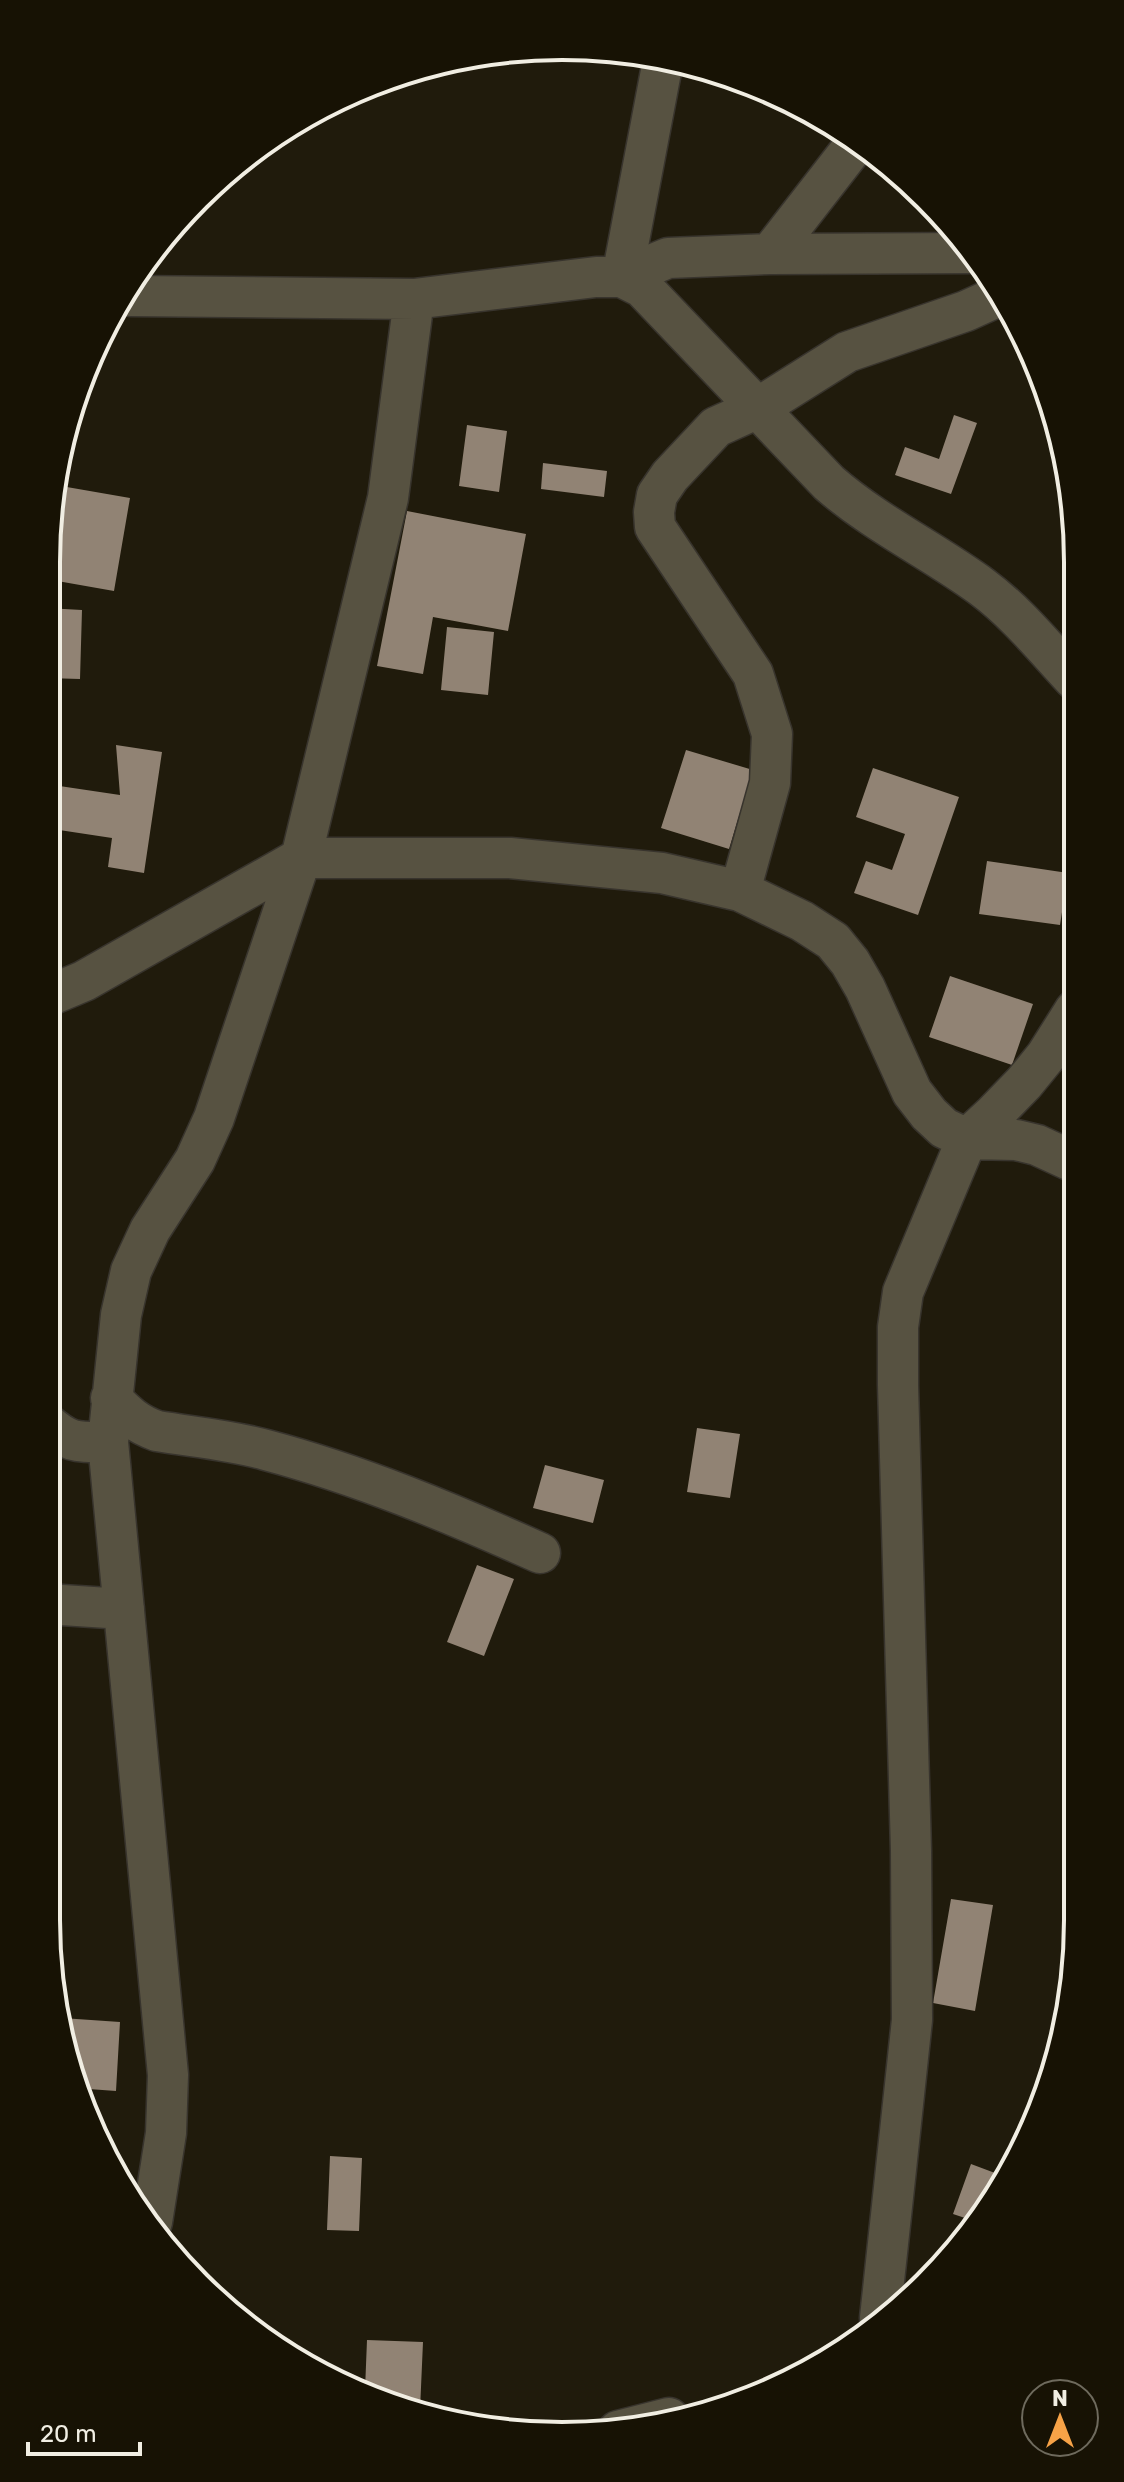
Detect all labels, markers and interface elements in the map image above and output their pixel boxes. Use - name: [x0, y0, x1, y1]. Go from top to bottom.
- north arrow: [1020, 2378, 1100, 2458]
- text: N: [1052, 2385, 1068, 2412]
- scale bar: [28, 2406, 140, 2456]
- text: 20 m: [40, 2420, 97, 2448]

